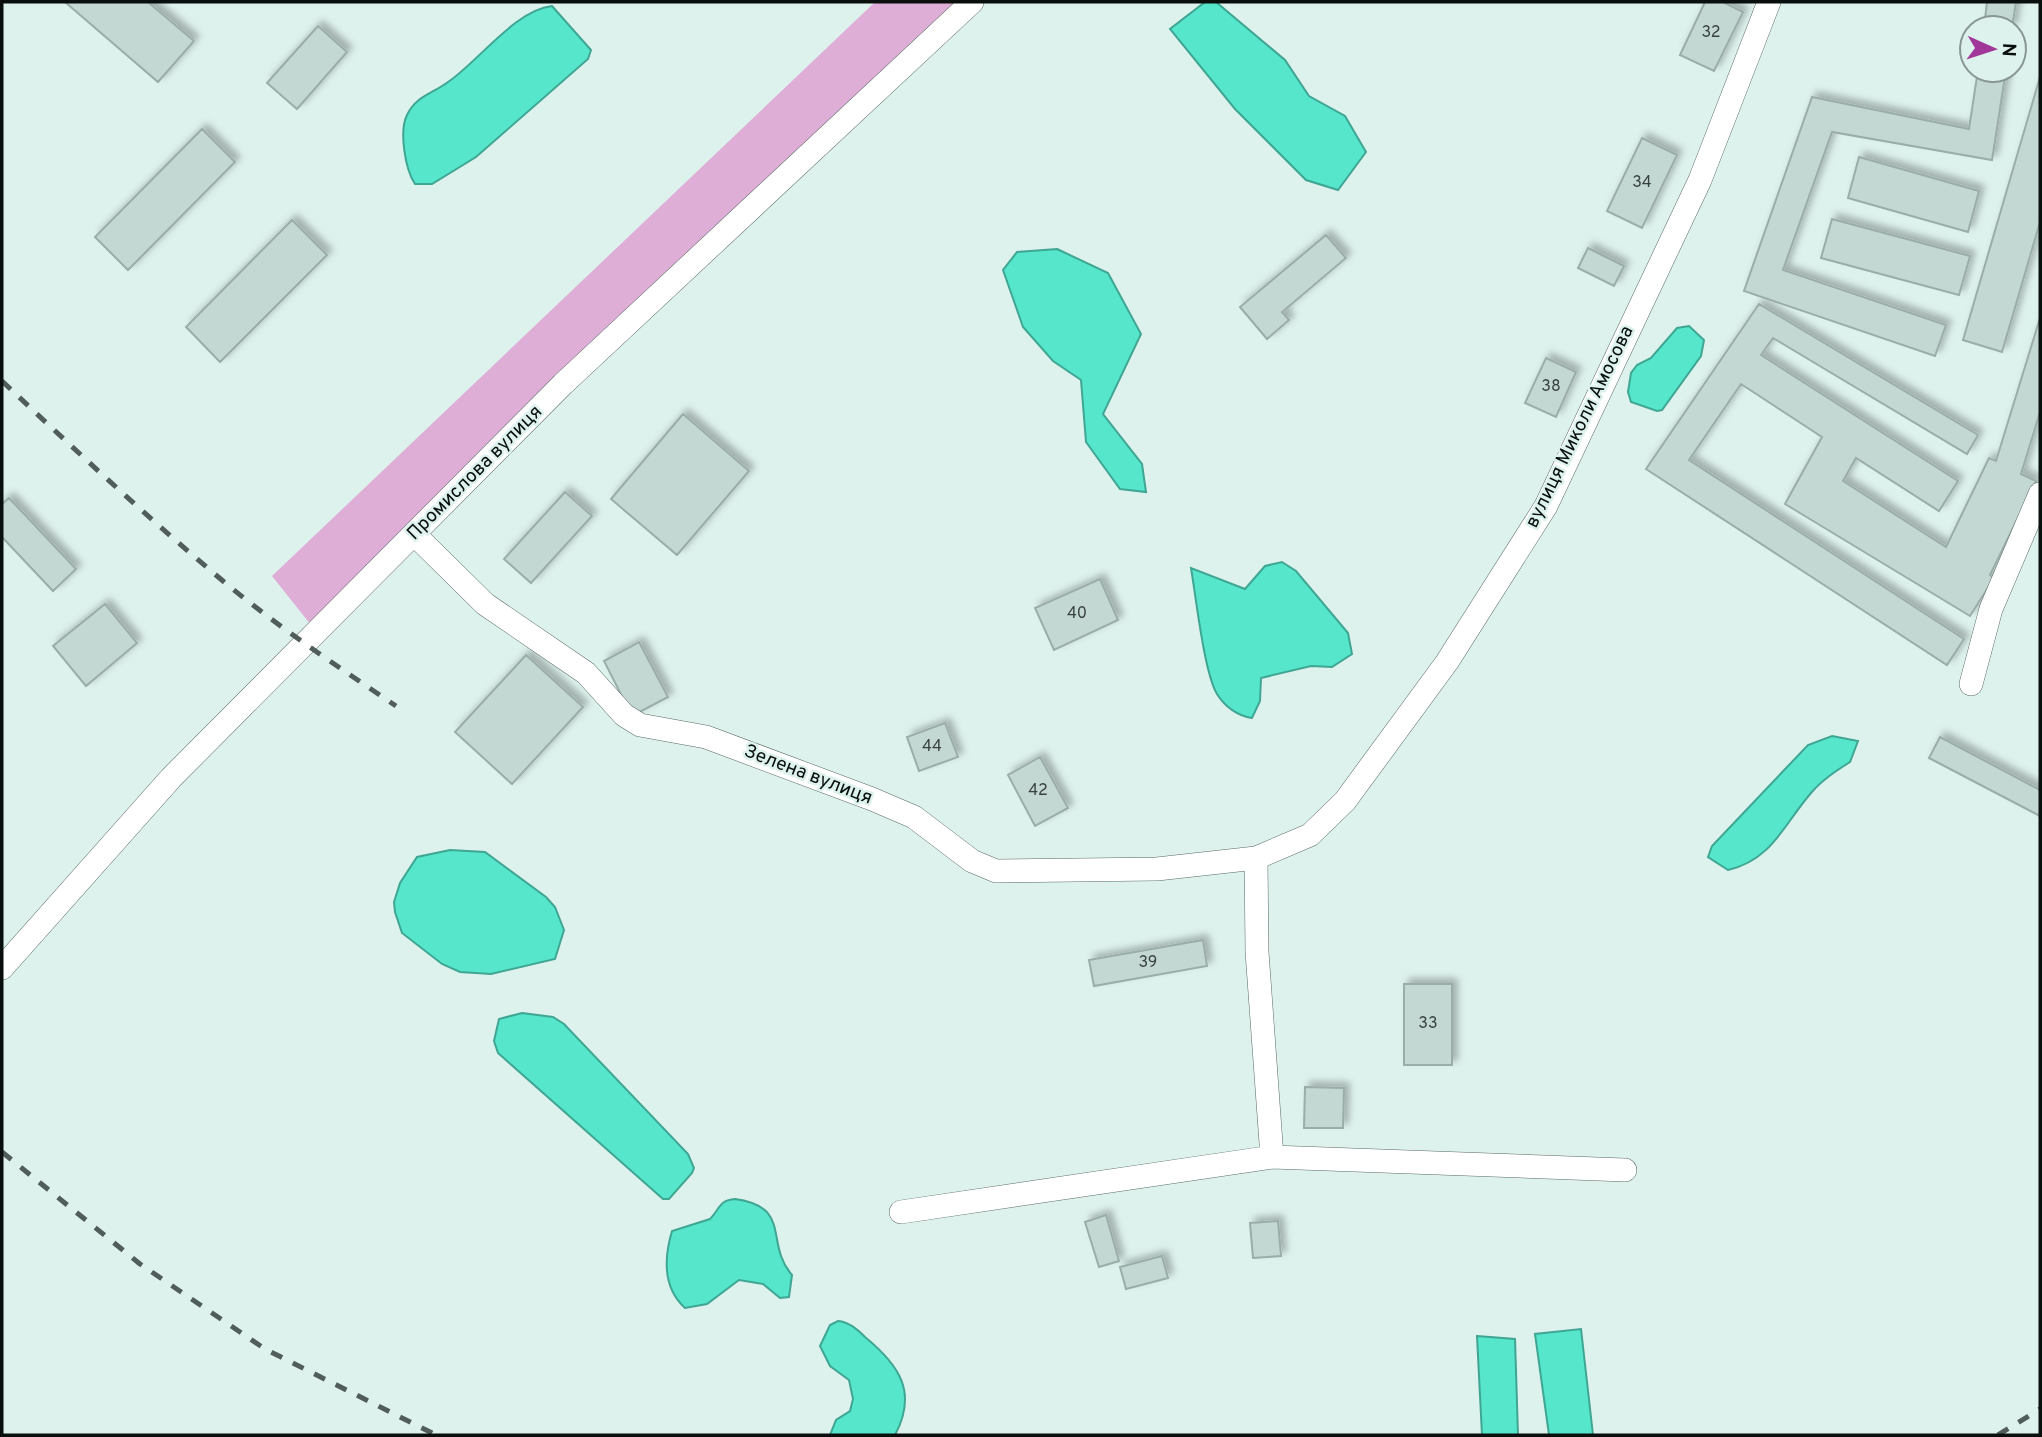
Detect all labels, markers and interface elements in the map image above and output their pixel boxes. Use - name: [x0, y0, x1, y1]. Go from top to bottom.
- north arrow: [1958, 14, 2028, 84]
- house number: 32: [1701, 23, 1721, 43]
- text: N: [1996, 42, 2020, 57]
- house number: 34: [1632, 173, 1652, 193]
- street label: вулиця Миколи Амосова: [1521, 322, 1639, 532]
- house number: 38: [1541, 377, 1561, 397]
- street label: Промислова вулиця: [402, 400, 548, 546]
- house number: 40: [1067, 604, 1087, 624]
- house number: 44: [922, 737, 942, 757]
- street label: Зелена вулиця: [740, 739, 876, 811]
- house number: 42: [1028, 781, 1048, 801]
- house number: 39: [1139, 953, 1157, 973]
- house number: 33: [1418, 1014, 1438, 1034]

